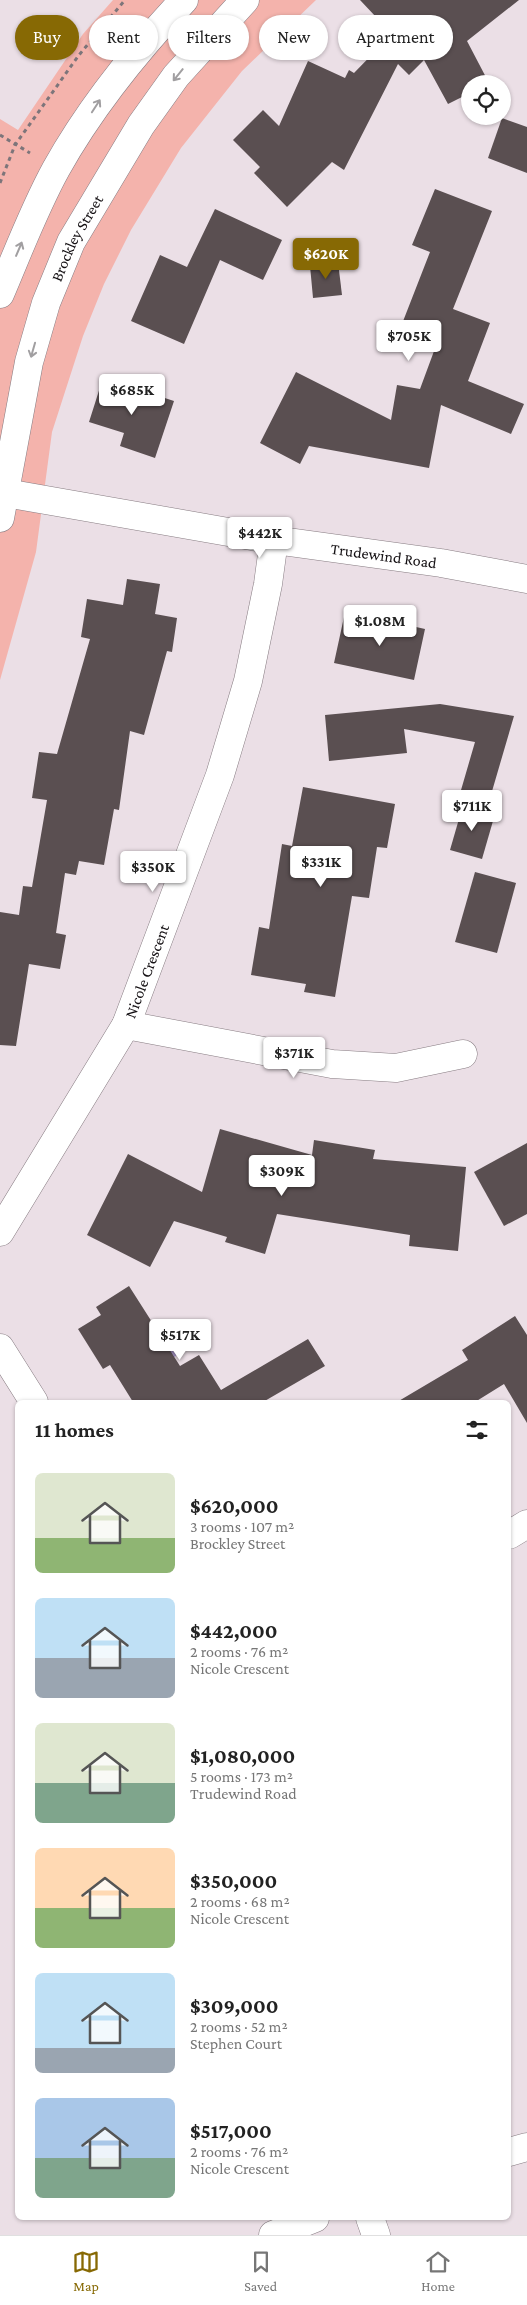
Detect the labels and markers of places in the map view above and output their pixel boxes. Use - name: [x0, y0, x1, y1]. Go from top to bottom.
- pin: $620K: [291, 238, 361, 280]
- pin: $705K: [374, 320, 444, 362]
- pin: $685K: [97, 374, 167, 416]
- pin: $442K: [225, 516, 295, 559]
- pin: $1.08M: [339, 604, 421, 647]
- pin: $711K: [437, 790, 507, 832]
- pin: $331K: [286, 846, 356, 888]
- pin: $350K: [118, 850, 188, 893]
- pin: $371K: [259, 1036, 329, 1079]
- pin: $309K: [247, 1154, 317, 1197]
- pin: $517K: [145, 1318, 215, 1361]

